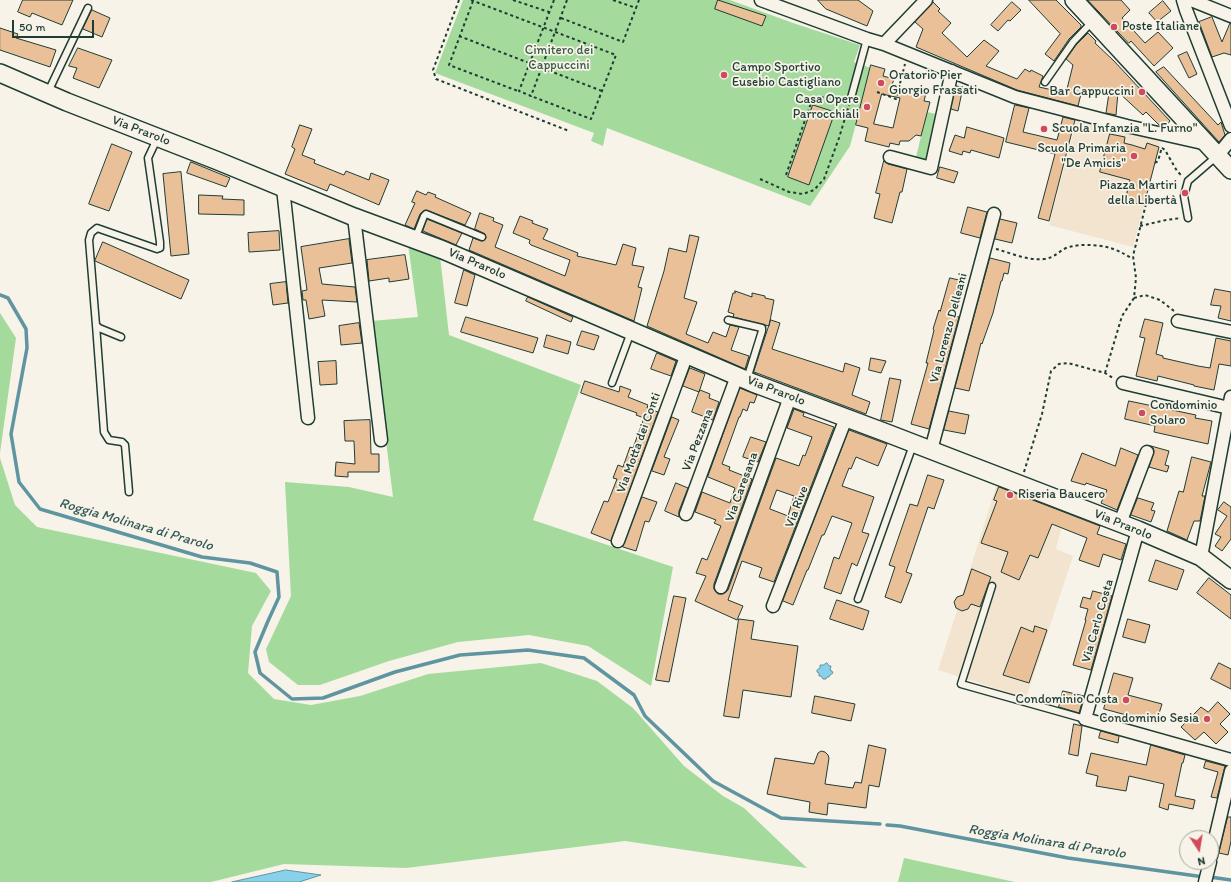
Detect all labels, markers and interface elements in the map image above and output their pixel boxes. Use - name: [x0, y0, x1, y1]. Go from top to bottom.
- scale bar: [14, 12, 96, 38]
- place label: Poste Italiane: [1122, 19, 1199, 35]
- text: 50 m: [19, 20, 45, 34]
- marker: Poste Italiane: [1109, 22, 1119, 32]
- park label: Cimitero dei Cappuccini: [525, 43, 593, 74]
- place label: Campo Sportivo Eusebio Castigliano: [732, 60, 841, 91]
- place label: Oratorio Pier Giorgio Frassati: [889, 68, 977, 99]
- marker: Campo Sportivo Eusebio Castigliano: [719, 70, 729, 80]
- marker: Oratorio Pier Giorgio Frassati: [876, 78, 886, 88]
- place label: Bar Cappuccini: [1049, 84, 1134, 100]
- marker: Bar Cappuccini: [1137, 87, 1147, 97]
- place label: Casa Opere Parrocchiali: [793, 92, 859, 123]
- marker: Casa Opere Parrocchiali: [862, 102, 872, 112]
- street label: Via Prarolo: [110, 113, 172, 149]
- place label: Scuola Infanzia "L. Furno": [1052, 121, 1197, 137]
- marker: Scuola Infanzia "L. Furno": [1039, 124, 1049, 134]
- place label: Scuola Primaria "De Amicis": [1037, 141, 1126, 172]
- marker: Scuola Primaria "De Amicis": [1129, 151, 1139, 161]
- place label: Piazza Martiri della Libertà: [1099, 178, 1177, 209]
- marker: Piazza Martiri della Libertà: [1180, 188, 1190, 198]
- street label: Via Prarolo: [446, 245, 508, 283]
- street label: Via Lorenzo Delleani: [927, 271, 971, 385]
- street label: Via Prarolo: [745, 373, 807, 409]
- street label: Via Motta dei Conti: [614, 391, 664, 495]
- place label: Condominio Solaro: [1150, 398, 1217, 429]
- street label: Via Pezzana: [679, 406, 717, 474]
- marker: Condominio Solaro: [1137, 408, 1147, 418]
- street label: Via Caresana: [722, 450, 762, 524]
- street label: Via Rive: [782, 484, 812, 530]
- place label: Riseria Baucero: [1018, 487, 1105, 503]
- marker: Riseria Baucero: [1005, 490, 1015, 500]
- water label: Roggia Molinara di Prarolo: [57, 495, 215, 555]
- street label: Via Prarolo: [1092, 506, 1154, 544]
- street label: Via Carlo Costa: [1079, 578, 1117, 664]
- place label: Condominio Costa: [1016, 692, 1118, 708]
- marker: Condominio Costa: [1121, 695, 1131, 705]
- place label: Condominio Sesia: [1099, 711, 1199, 727]
- marker: Condominio Sesia: [1202, 714, 1212, 724]
- water label: Roggia Molinara di Prarolo: [967, 821, 1127, 863]
- north arrow: [1179, 830, 1219, 870]
- text: N: [1196, 854, 1206, 868]

